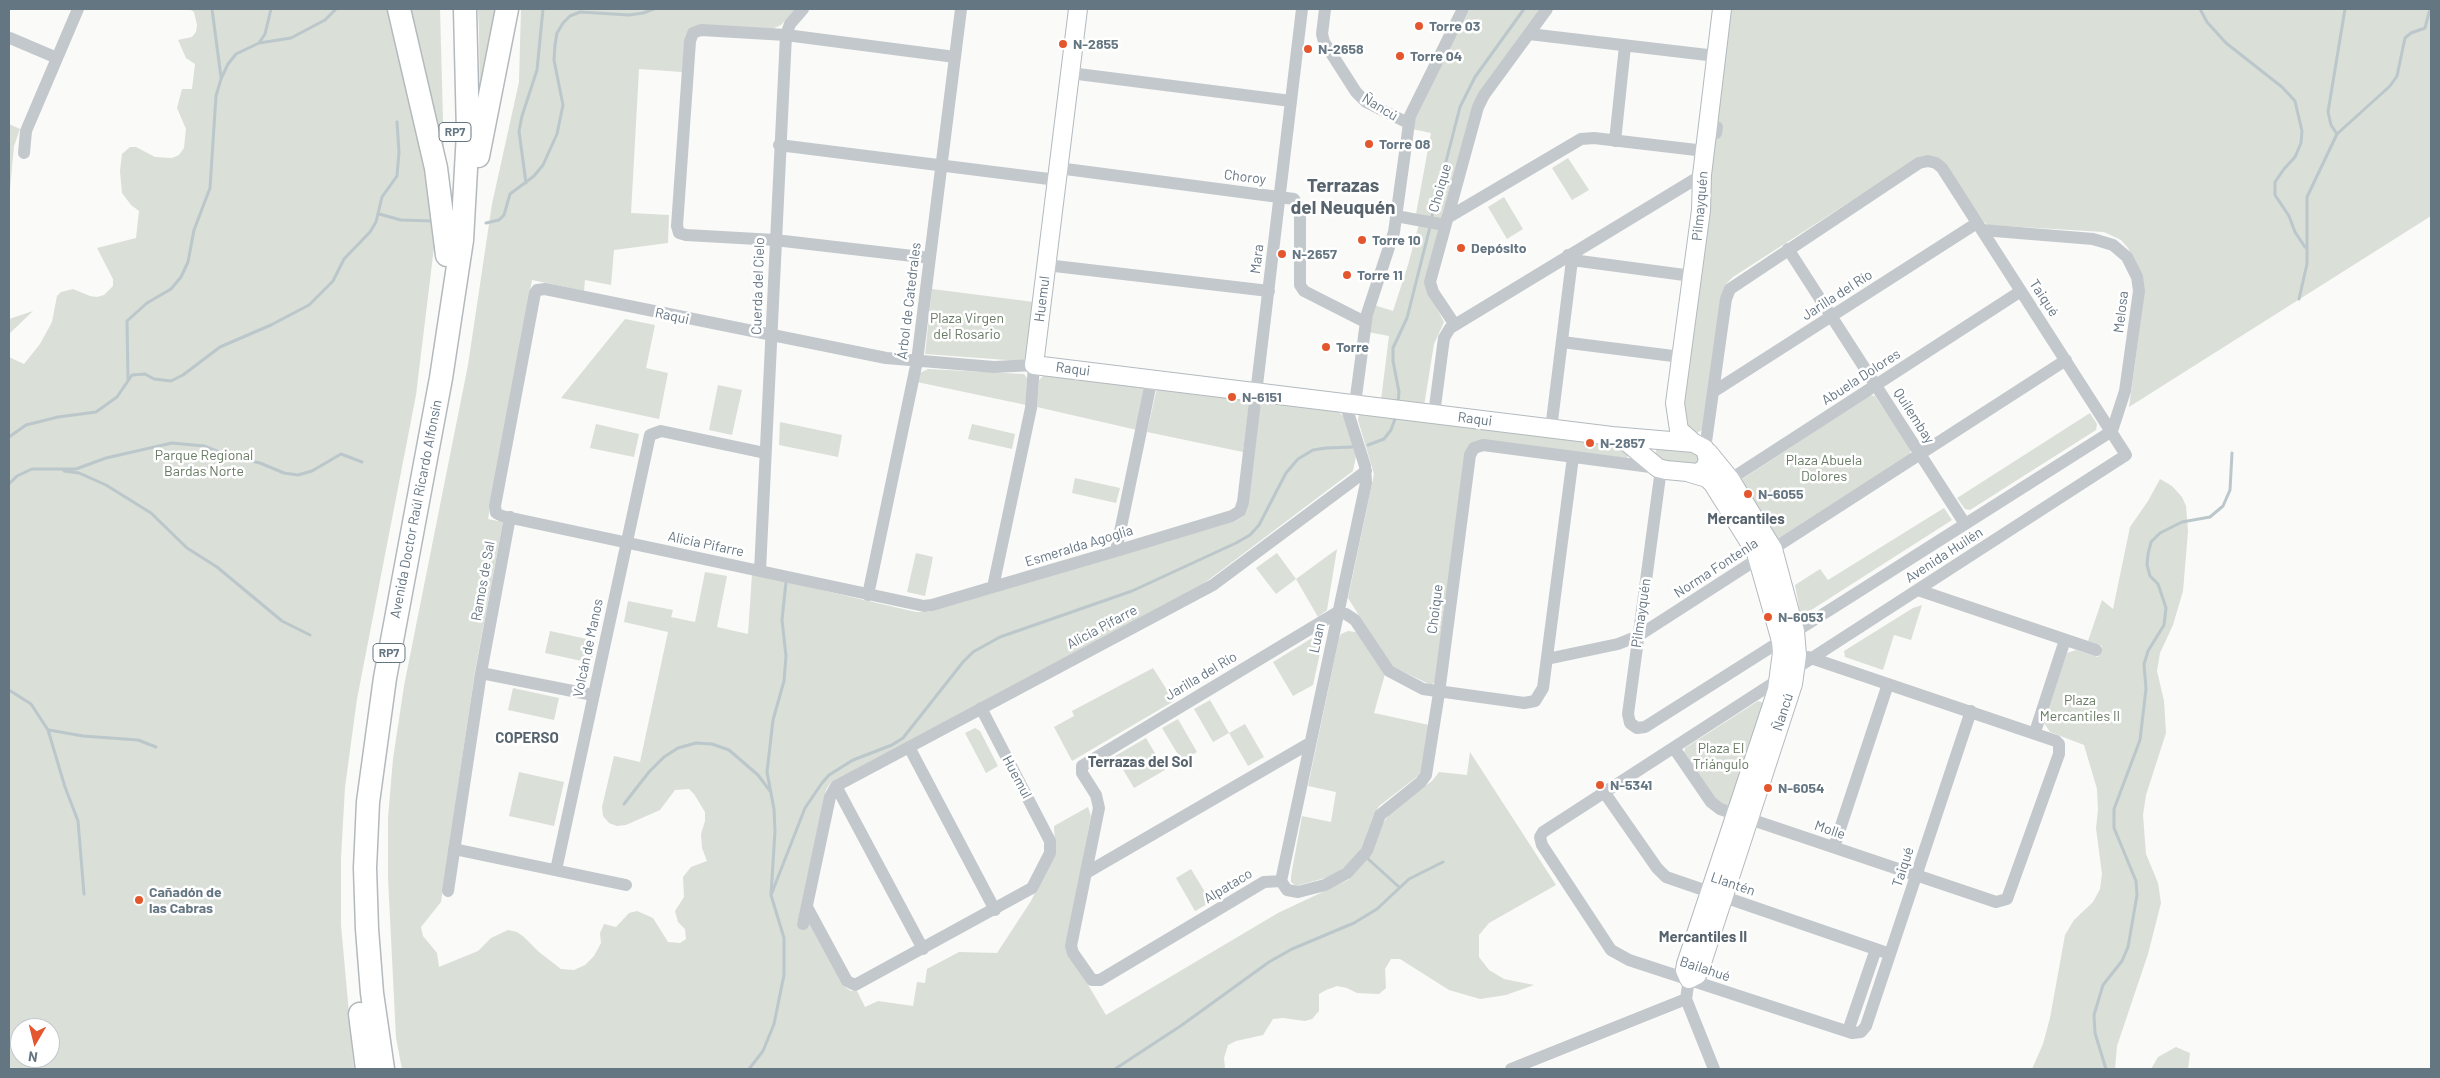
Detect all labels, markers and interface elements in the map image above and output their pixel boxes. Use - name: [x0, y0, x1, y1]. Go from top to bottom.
- place label: Torre 03: [1429, 18, 1480, 34]
- marker: Torre 03: [1413, 20, 1425, 32]
- place label: N-2855: [1073, 36, 1119, 52]
- marker: N-2855: [1057, 38, 1069, 50]
- place label: N-2658: [1318, 41, 1364, 57]
- marker: N-2658: [1302, 43, 1314, 55]
- place label: Torre 04: [1410, 48, 1462, 64]
- marker: Torre 04: [1394, 50, 1406, 62]
- street label: Ñancú: [1359, 90, 1401, 124]
- road number: RP7: [439, 122, 471, 142]
- place label: Torre 08: [1379, 136, 1430, 152]
- marker: Torre 08: [1363, 138, 1375, 150]
- street label: Choique: [1425, 162, 1455, 214]
- street label: Choroy: [1223, 166, 1267, 188]
- street label: Pilmayquén: [1689, 170, 1711, 242]
- district label: Terrazas del Neuquén: [1291, 175, 1395, 219]
- place label: Torre 10: [1372, 232, 1421, 248]
- marker: Torre 10: [1356, 234, 1368, 246]
- street label: Cuerda del Cielo: [748, 237, 768, 335]
- place label: Depósito: [1471, 240, 1527, 256]
- street label: Árbol de Catedrales: [893, 242, 925, 360]
- marker: Depósito: [1455, 242, 1467, 254]
- street label: Mara: [1247, 243, 1267, 275]
- place label: N-2657: [1292, 246, 1337, 262]
- marker: N-2657: [1276, 248, 1288, 260]
- street label: Jarilla del Río: [1799, 266, 1875, 324]
- place label: Torre 11: [1357, 267, 1403, 283]
- marker: Torre 11: [1341, 269, 1353, 281]
- street label: Huemul: [1031, 275, 1053, 323]
- street label: Taiqué: [2026, 276, 2062, 320]
- street label: Melosa: [2110, 290, 2132, 334]
- street label: Raqui: [653, 304, 691, 328]
- park label: Plaza Virgen del Rosario: [930, 310, 1004, 342]
- place label: Torre: [1336, 339, 1369, 355]
- marker: Torre: [1320, 341, 1332, 353]
- street label: Abuela Dolores: [1818, 345, 1904, 409]
- street label: Raqui: [1055, 359, 1091, 379]
- street label: Quilembay: [1890, 385, 1938, 447]
- place label: N-6151: [1242, 389, 1282, 405]
- marker: N-6151: [1226, 391, 1238, 403]
- street label: Avenida Doctor Raúl Ricardo Alfonsín: [387, 398, 445, 620]
- street label: Raqui: [1457, 409, 1493, 429]
- place label: N-2857: [1600, 435, 1645, 451]
- marker: N-2857: [1584, 437, 1596, 449]
- park label: Parque Regional Bardas Norte: [155, 447, 253, 480]
- park label: Plaza Abuela Dolores: [1786, 452, 1862, 484]
- place label: N-6055: [1758, 486, 1804, 502]
- marker: N-6055: [1742, 488, 1754, 500]
- district label: Mercantiles: [1707, 510, 1785, 528]
- street label: Esmeralda Agoglia: [1023, 522, 1135, 570]
- street label: Avenida Huilén: [1902, 524, 1986, 586]
- street label: Alicia Pifarre: [666, 528, 746, 560]
- street label: Norma Fontenla: [1671, 535, 1761, 601]
- street label: Ramos de Sal: [468, 540, 498, 622]
- street label: Pilmayquén: [1628, 577, 1654, 649]
- street label: Choique: [1424, 583, 1446, 635]
- street label: Volcán de Manos: [569, 597, 607, 699]
- street label: Alicia Pifarre: [1064, 601, 1140, 653]
- place label: N-6053: [1778, 609, 1824, 625]
- marker: N-6053: [1762, 611, 1774, 623]
- street label: Luan: [1306, 622, 1328, 654]
- road number: RP7: [373, 644, 405, 662]
- street label: Jarilla del Río: [1162, 648, 1240, 704]
- street label: Ñancú: [1769, 691, 1797, 733]
- park label: Plaza Mercantiles II: [2040, 692, 2120, 724]
- district label: COPERSO: [495, 729, 559, 747]
- park label: Plaza El Triángulo: [1693, 740, 1749, 772]
- street label: Huemul: [999, 753, 1035, 801]
- district label: Terrazas del Sol: [1088, 753, 1192, 771]
- place label: N-5341: [1610, 777, 1652, 793]
- marker: N-5341: [1594, 779, 1606, 791]
- place label: N-6054: [1778, 780, 1825, 796]
- marker: N-6054: [1762, 782, 1774, 794]
- street label: Molle: [1812, 817, 1848, 843]
- street label: Taiqué: [1889, 845, 1917, 889]
- street label: Alpataco: [1201, 865, 1255, 907]
- street label: Llantén: [1709, 869, 1757, 899]
- place label: Cañadón de las Cabras: [149, 884, 222, 916]
- marker: Cañadón de las Cabras: [133, 894, 145, 906]
- district label: Mercantiles II: [1659, 928, 1747, 946]
- street label: Bailahué: [1678, 953, 1732, 985]
- north arrow: [10, 1018, 60, 1068]
- text: N: [27, 1048, 39, 1066]

